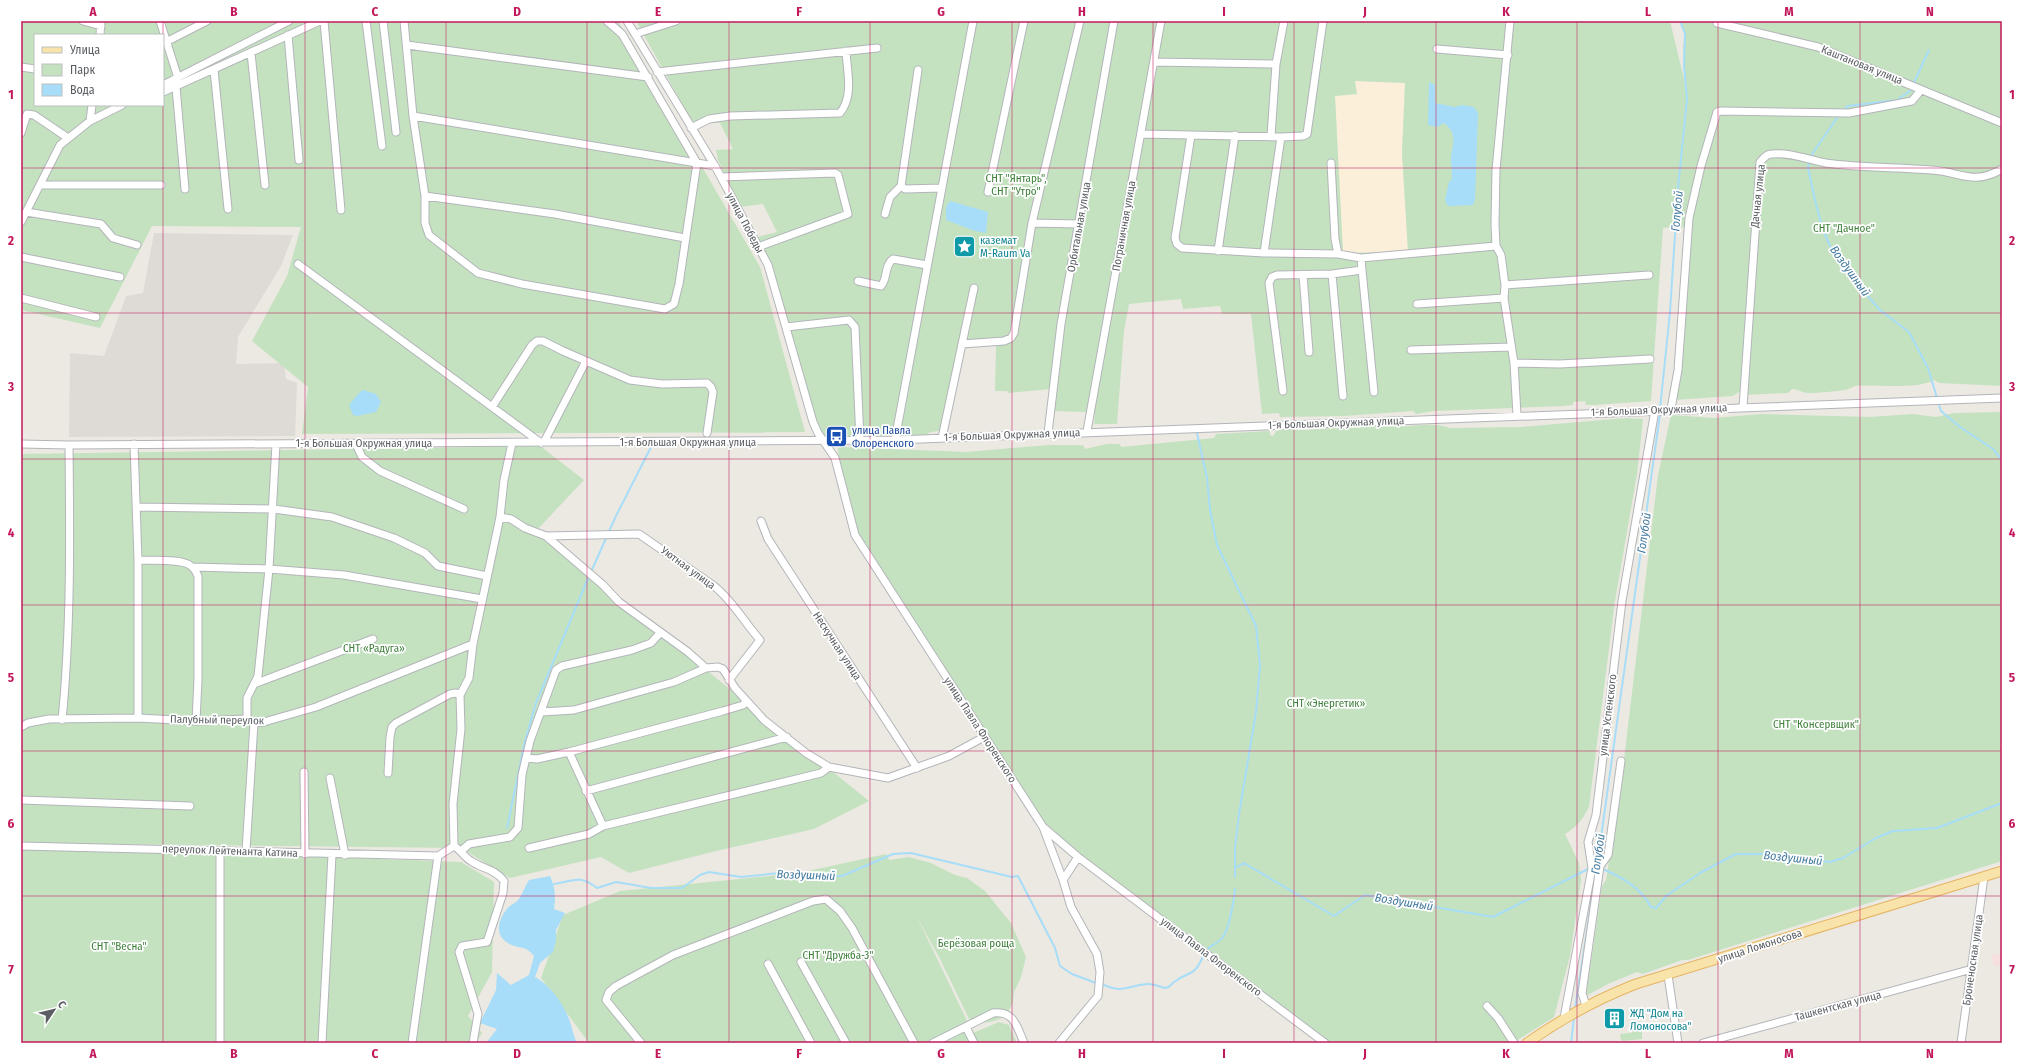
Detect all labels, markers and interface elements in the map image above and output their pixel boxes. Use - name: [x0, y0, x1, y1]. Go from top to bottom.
- text: A: [88, 4, 97, 19]
- text: B: [230, 4, 238, 19]
- text: C: [372, 4, 379, 19]
- text: D: [513, 4, 521, 19]
- text: E: [655, 4, 661, 19]
- text: F: [796, 4, 802, 19]
- text: G: [937, 4, 945, 19]
- text: H: [1078, 4, 1086, 19]
- text: I: [1222, 4, 1226, 19]
- text: J: [1362, 4, 1367, 19]
- text: K: [1502, 4, 1510, 19]
- text: L: [1645, 4, 1651, 19]
- text: M: [1784, 4, 1794, 19]
- text: N: [1926, 4, 1934, 19]
- legend: [34, 34, 164, 106]
- text: Улица: [69, 43, 100, 57]
- street label: Каштановая улица: [1819, 43, 1905, 87]
- text: Парк: [70, 63, 96, 77]
- text: Вода: [70, 83, 95, 97]
- text: 1: [8, 87, 14, 102]
- text: 1: [2009, 87, 2015, 102]
- street label: Дачная улица: [1748, 164, 1768, 229]
- park label: СНТ "Янтарь", СНТ "Утро": [986, 172, 1046, 198]
- street label: Пограничная улица: [1110, 180, 1138, 272]
- street label: Орбитальная улица: [1065, 181, 1093, 273]
- water label: Голубой: [1668, 190, 1686, 232]
- street label: улица Победы: [724, 191, 766, 255]
- park label: СНТ "Дачное": [1813, 222, 1875, 235]
- text: 2: [7, 233, 14, 248]
- place icon: каземат M-Raum Va: [952, 233, 978, 259]
- text: 2: [2008, 233, 2015, 248]
- place label: каземат M-Raum Va: [980, 234, 1031, 260]
- water label: Воздушный: [1827, 243, 1873, 299]
- text: 3: [7, 379, 14, 394]
- text: 3: [2008, 379, 2015, 394]
- street label: 1-я Большая Окружная улица: [1591, 401, 1727, 419]
- street label: 1-я Большая Окружная улица: [1268, 414, 1404, 432]
- bus stop icon: улица Павла Флоренского: [823, 423, 849, 449]
- place label: улица Павла Флоренского: [852, 424, 914, 450]
- street label: 1-я Большая Окружная улица: [944, 426, 1080, 444]
- street label: 1-я Большая Окружная улица: [620, 436, 756, 449]
- street label: 1-я Большая Окружная улица: [296, 437, 432, 450]
- water label: Голубой: [1634, 512, 1654, 554]
- text: 4: [8, 525, 15, 540]
- text: 4: [2009, 525, 2016, 540]
- street label: Уютная улица: [658, 543, 718, 592]
- street label: Нескучная улица: [810, 609, 864, 683]
- park label: СНТ «Радуга»: [343, 642, 405, 655]
- text: 5: [8, 670, 14, 685]
- text: 5: [2009, 670, 2015, 685]
- street label: улица Успенского: [1597, 673, 1619, 757]
- street label: улица Павла Флоренского: [941, 675, 1019, 785]
- park label: СНТ «Энергетик»: [1287, 697, 1365, 710]
- street label: Палубный переулок: [170, 713, 265, 727]
- park label: СНТ "Консервщик": [1773, 718, 1859, 731]
- text: 6: [8, 816, 15, 831]
- text: 6: [2009, 816, 2016, 831]
- water label: Голубой: [1588, 833, 1608, 875]
- street label: переулок Лейтенанта Катина: [162, 842, 298, 860]
- water label: Воздушный: [1763, 848, 1823, 868]
- water label: Воздушный: [776, 867, 836, 883]
- water label: Воздушный: [1374, 890, 1434, 914]
- street label: Броненосная улица: [1960, 914, 1986, 1006]
- street label: улица Павла Флоренского: [1158, 915, 1264, 999]
- street label: улица Ломоносова: [1716, 926, 1804, 966]
- park label: Берёзовая роща: [938, 937, 1014, 950]
- park label: СНТ "Весна": [91, 940, 147, 953]
- park label: СНТ "Дружба-3": [803, 949, 873, 962]
- text: 7: [8, 962, 14, 977]
- text: 7: [2009, 962, 2015, 977]
- street label: Ташкентская улица: [1793, 988, 1883, 1024]
- north arrow: [34, 990, 74, 1030]
- text: С: [55, 998, 69, 1011]
- building icon: ЖД "Дом на Ломоносова": [1602, 1006, 1628, 1032]
- place label: ЖД "Дом на Ломоносова": [1630, 1007, 1692, 1033]
- text: A: [88, 1046, 97, 1061]
- text: B: [230, 1046, 238, 1061]
- text: C: [372, 1046, 379, 1061]
- text: D: [513, 1046, 521, 1061]
- text: E: [655, 1046, 661, 1061]
- text: F: [796, 1046, 802, 1061]
- text: G: [937, 1046, 945, 1061]
- text: H: [1078, 1046, 1086, 1061]
- text: I: [1222, 1046, 1226, 1061]
- text: J: [1362, 1046, 1367, 1061]
- text: K: [1502, 1046, 1510, 1061]
- text: L: [1645, 1046, 1651, 1061]
- text: M: [1784, 1046, 1794, 1061]
- text: N: [1926, 1046, 1934, 1061]

